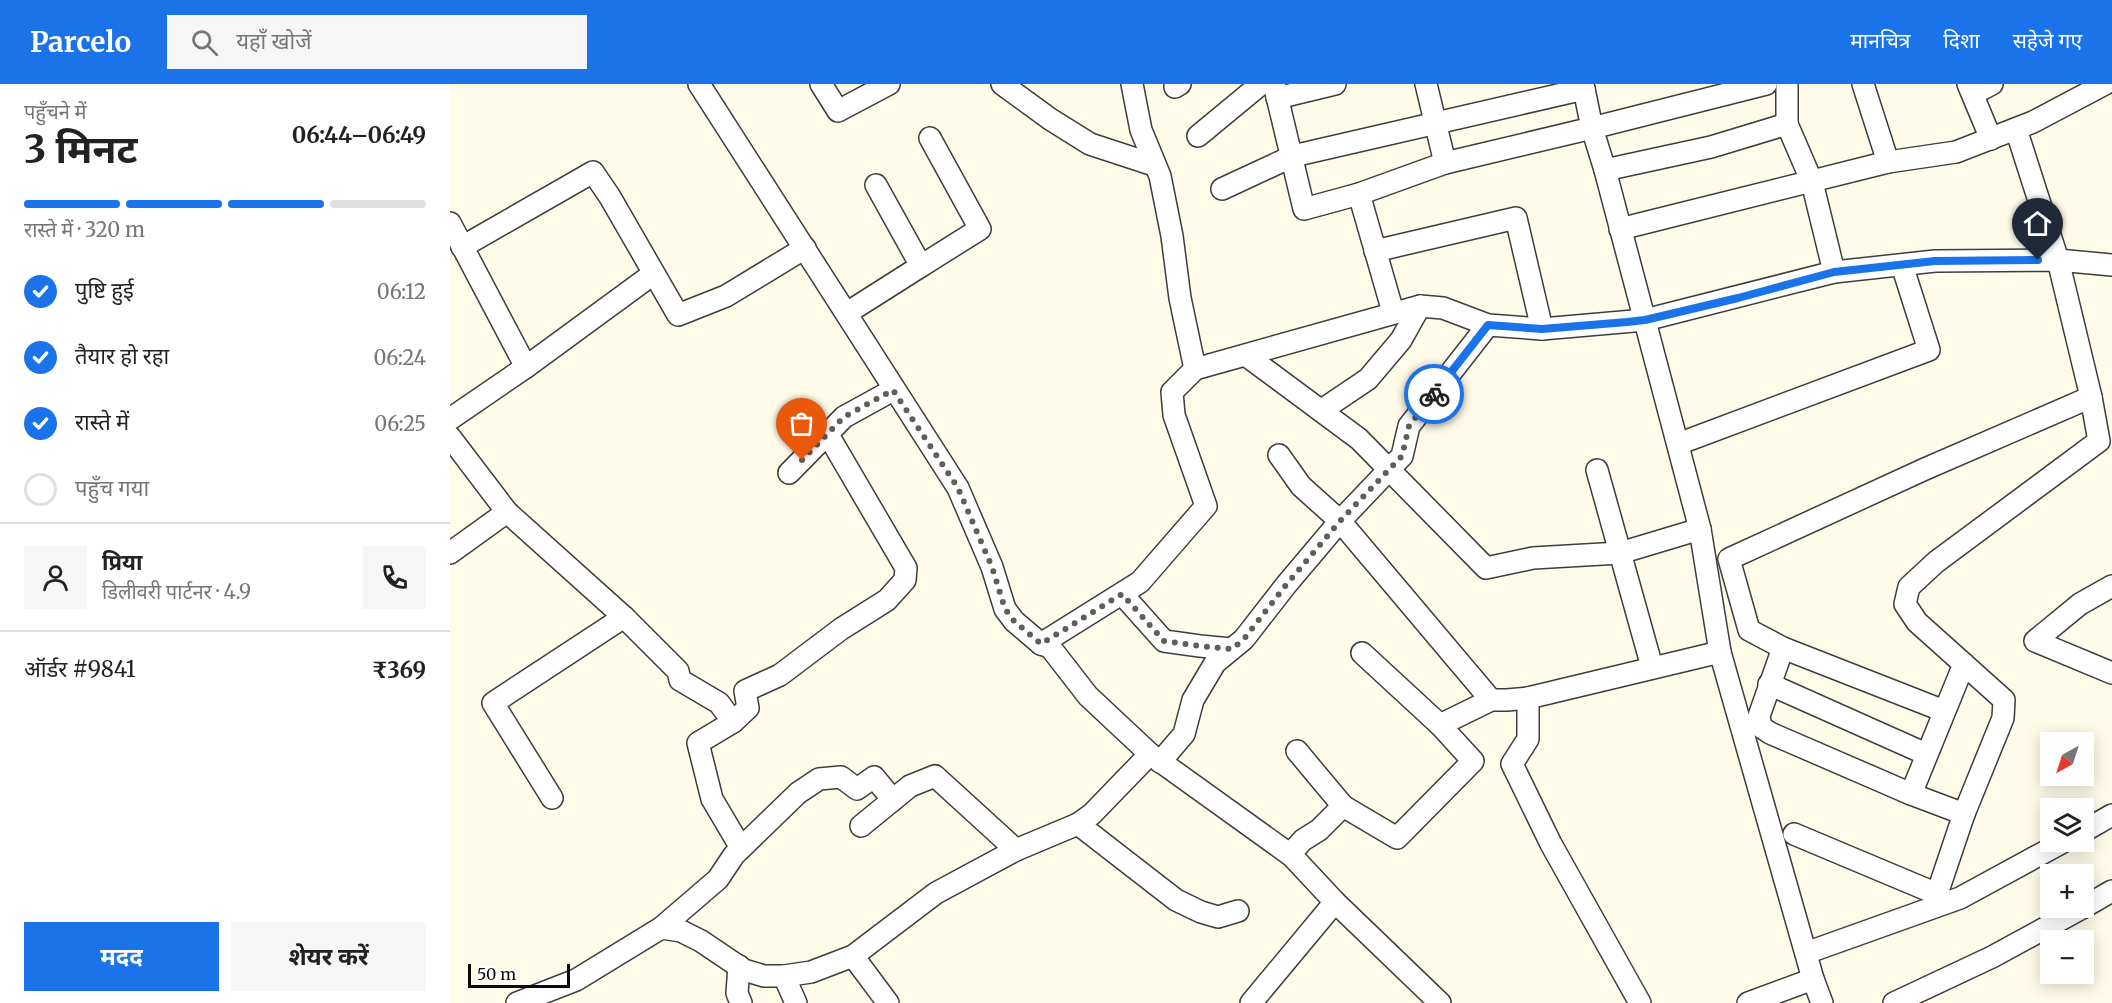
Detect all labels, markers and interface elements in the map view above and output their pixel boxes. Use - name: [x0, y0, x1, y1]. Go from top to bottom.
- search box: [167, 15, 587, 69]
- text: Parcelo: [30, 24, 131, 60]
- icon: search: [188, 26, 221, 59]
- text: यहाँ खोजें: [236, 27, 312, 55]
- text: मानचित्र: [1850, 27, 1910, 54]
- text: दिशा: [1943, 27, 1980, 54]
- text: सहेजे गए: [2013, 27, 2082, 54]
- text: पहुँचने में: [24, 99, 86, 124]
- text: 06:44–06:49: [292, 121, 426, 149]
- text: 3 मिनट: [24, 125, 137, 174]
- pin: [2012, 198, 2063, 260]
- icon: home: [2021, 207, 2054, 240]
- text: रास्ते में · 320 m: [24, 217, 145, 242]
- icon: check: [24, 275, 57, 308]
- text: पुष्टि हुई: [75, 276, 134, 304]
- text: 06:12: [377, 279, 426, 304]
- icon: check: [24, 341, 57, 374]
- text: तैयार हो रहा: [75, 342, 169, 370]
- text: 06:24: [373, 345, 426, 370]
- courier: [1404, 364, 1464, 424]
- icon: bike: [1418, 378, 1451, 411]
- pin: [776, 398, 827, 460]
- icon: check: [24, 407, 57, 440]
- icon: bag: [785, 407, 818, 440]
- text: रास्ते में: [75, 408, 129, 436]
- text: 06:25: [374, 411, 426, 436]
- text: पहुँच गया: [75, 474, 149, 502]
- button: person: [24, 546, 87, 609]
- button: phone: [363, 546, 426, 609]
- text: प्रिया: [102, 548, 142, 576]
- text: डिलीवरी पार्टनर · 4.9: [102, 579, 251, 604]
- text: ऑर्डर #9841: [24, 655, 136, 683]
- text: ₹369: [372, 656, 426, 684]
- north arrow: [2040, 732, 2094, 786]
- map controls: [2040, 732, 2094, 984]
- button: layers: [2040, 798, 2094, 852]
- button: +: [2040, 864, 2094, 918]
- button: मदद: [24, 922, 219, 991]
- button: शेयर करें: [231, 922, 426, 991]
- button: −: [2040, 930, 2094, 984]
- scale bar: [468, 961, 570, 988]
- text: 50 m: [477, 964, 516, 984]

